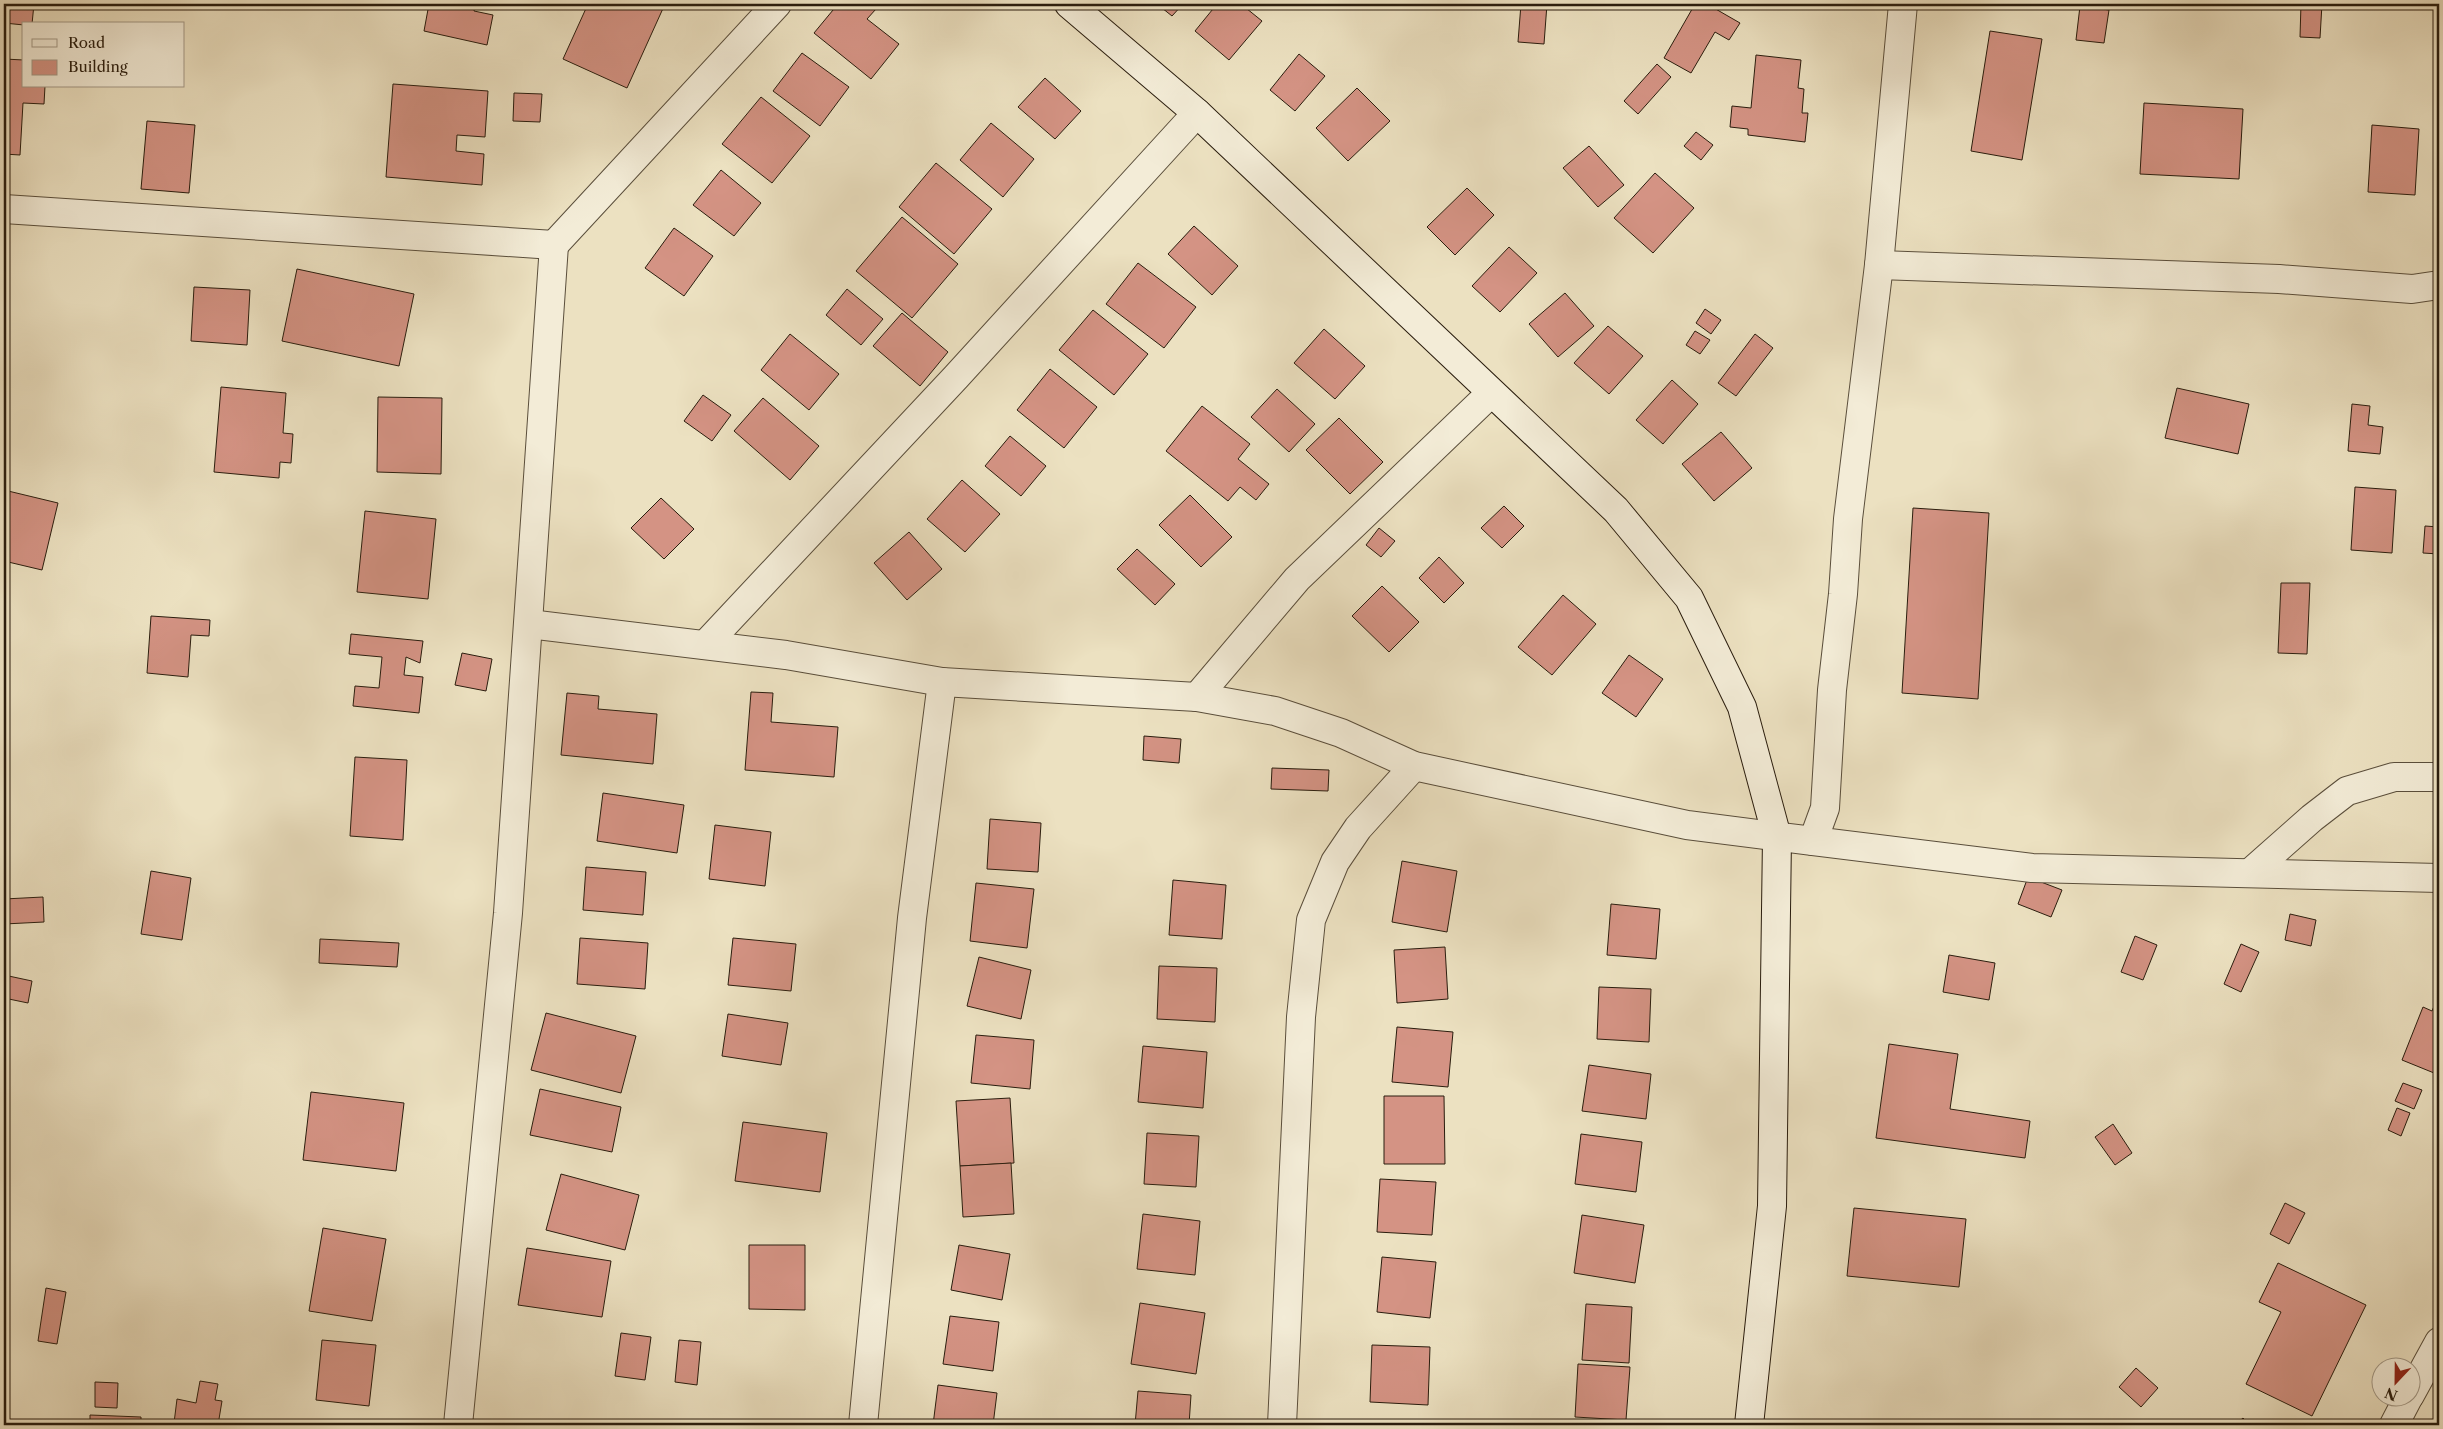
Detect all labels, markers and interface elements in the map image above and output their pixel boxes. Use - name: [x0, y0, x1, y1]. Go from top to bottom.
- legend: [22, 22, 185, 88]
- text: Road: [68, 33, 105, 52]
- text: Building: [68, 57, 128, 76]
- north arrow: [2370, 1356, 2420, 1406]
- text: N: [2382, 1383, 2400, 1405]

